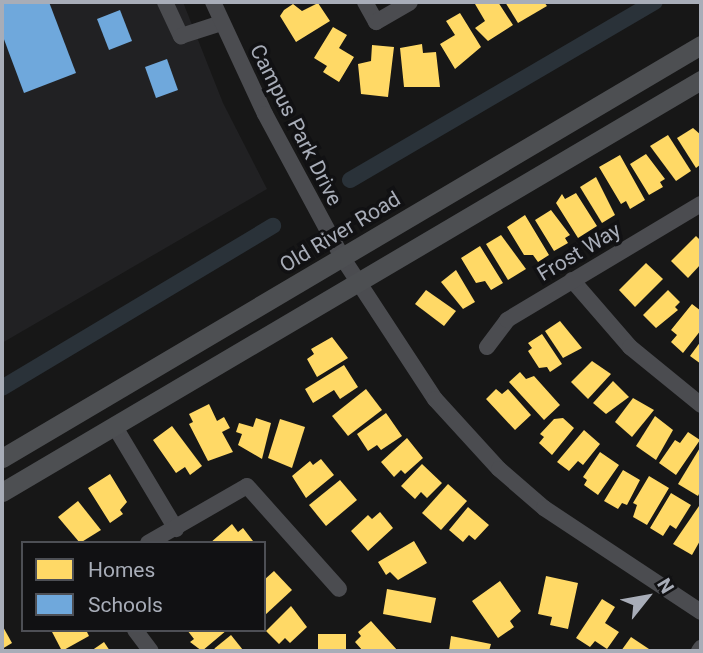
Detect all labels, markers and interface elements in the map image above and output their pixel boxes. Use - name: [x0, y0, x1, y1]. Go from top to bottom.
- street label: Campus Park Drive: [244, 40, 348, 210]
- street label: Old River Road: [275, 186, 405, 278]
- street label: Frost Way: [533, 217, 625, 287]
- legend: [21, 541, 266, 632]
- text: Homes: [88, 558, 155, 582]
- north arrow: [612, 562, 682, 632]
- text: N: [652, 574, 679, 598]
- text: Schools: [88, 593, 163, 617]

